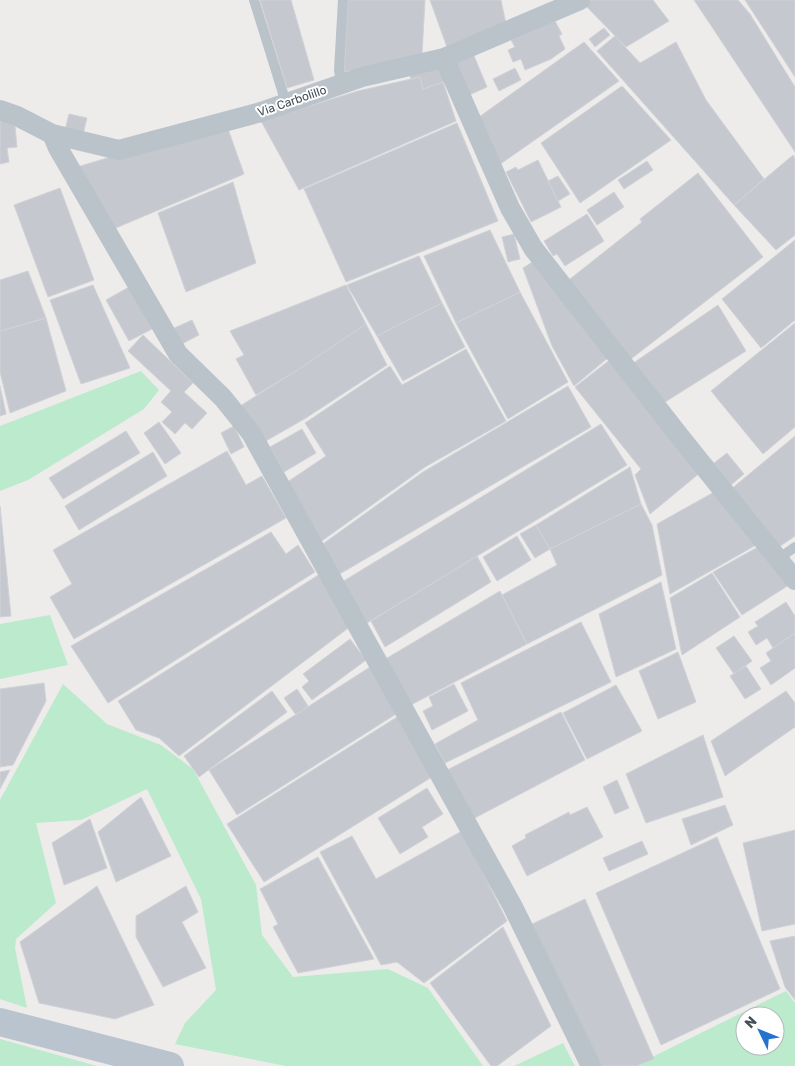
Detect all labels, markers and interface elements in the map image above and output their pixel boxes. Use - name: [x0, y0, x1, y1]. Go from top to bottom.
- street label: Via Carbolillo: [256, 83, 328, 119]
- north arrow: [735, 1006, 785, 1056]
- text: N: [741, 1013, 761, 1032]

